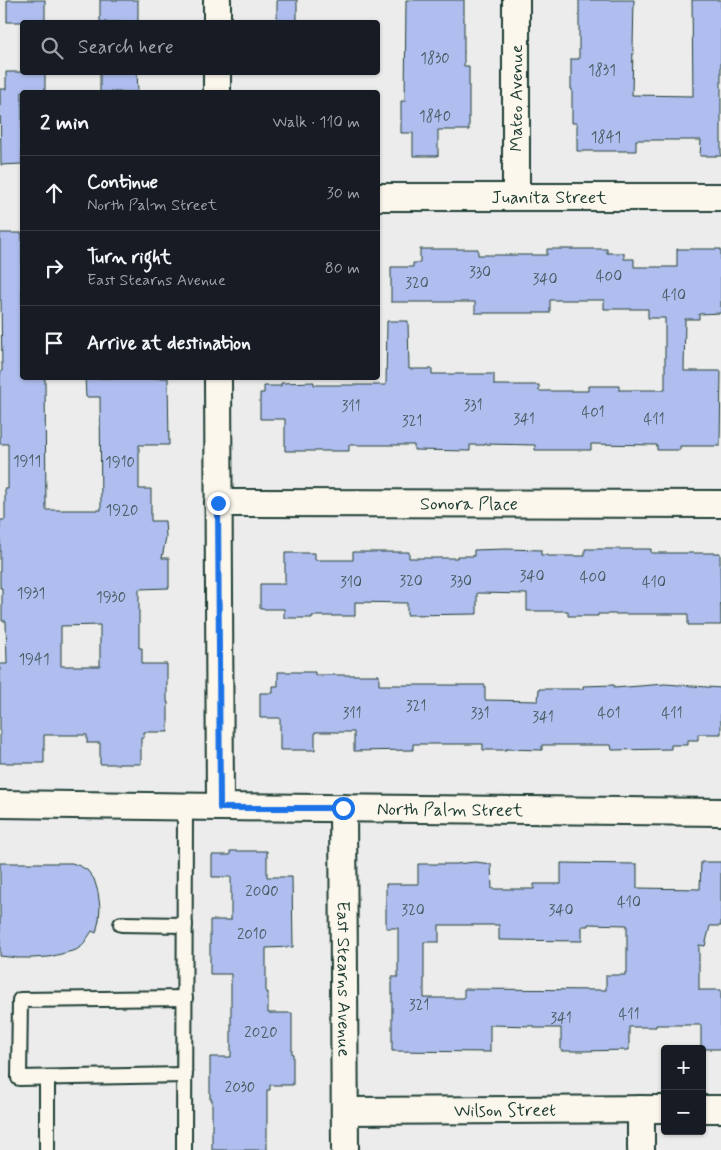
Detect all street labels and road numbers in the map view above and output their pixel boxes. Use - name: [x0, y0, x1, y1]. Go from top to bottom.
- street label: Mateo Avenue: [505, 44, 529, 152]
- street label: Juanita Street: [491, 186, 607, 210]
- street label: Sonora Place: [420, 492, 518, 517]
- street label: North Palm Street: [377, 798, 524, 823]
- street label: East Stearns Avenue: [331, 901, 355, 1057]
- street label: Wilson Street: [454, 1099, 556, 1123]

